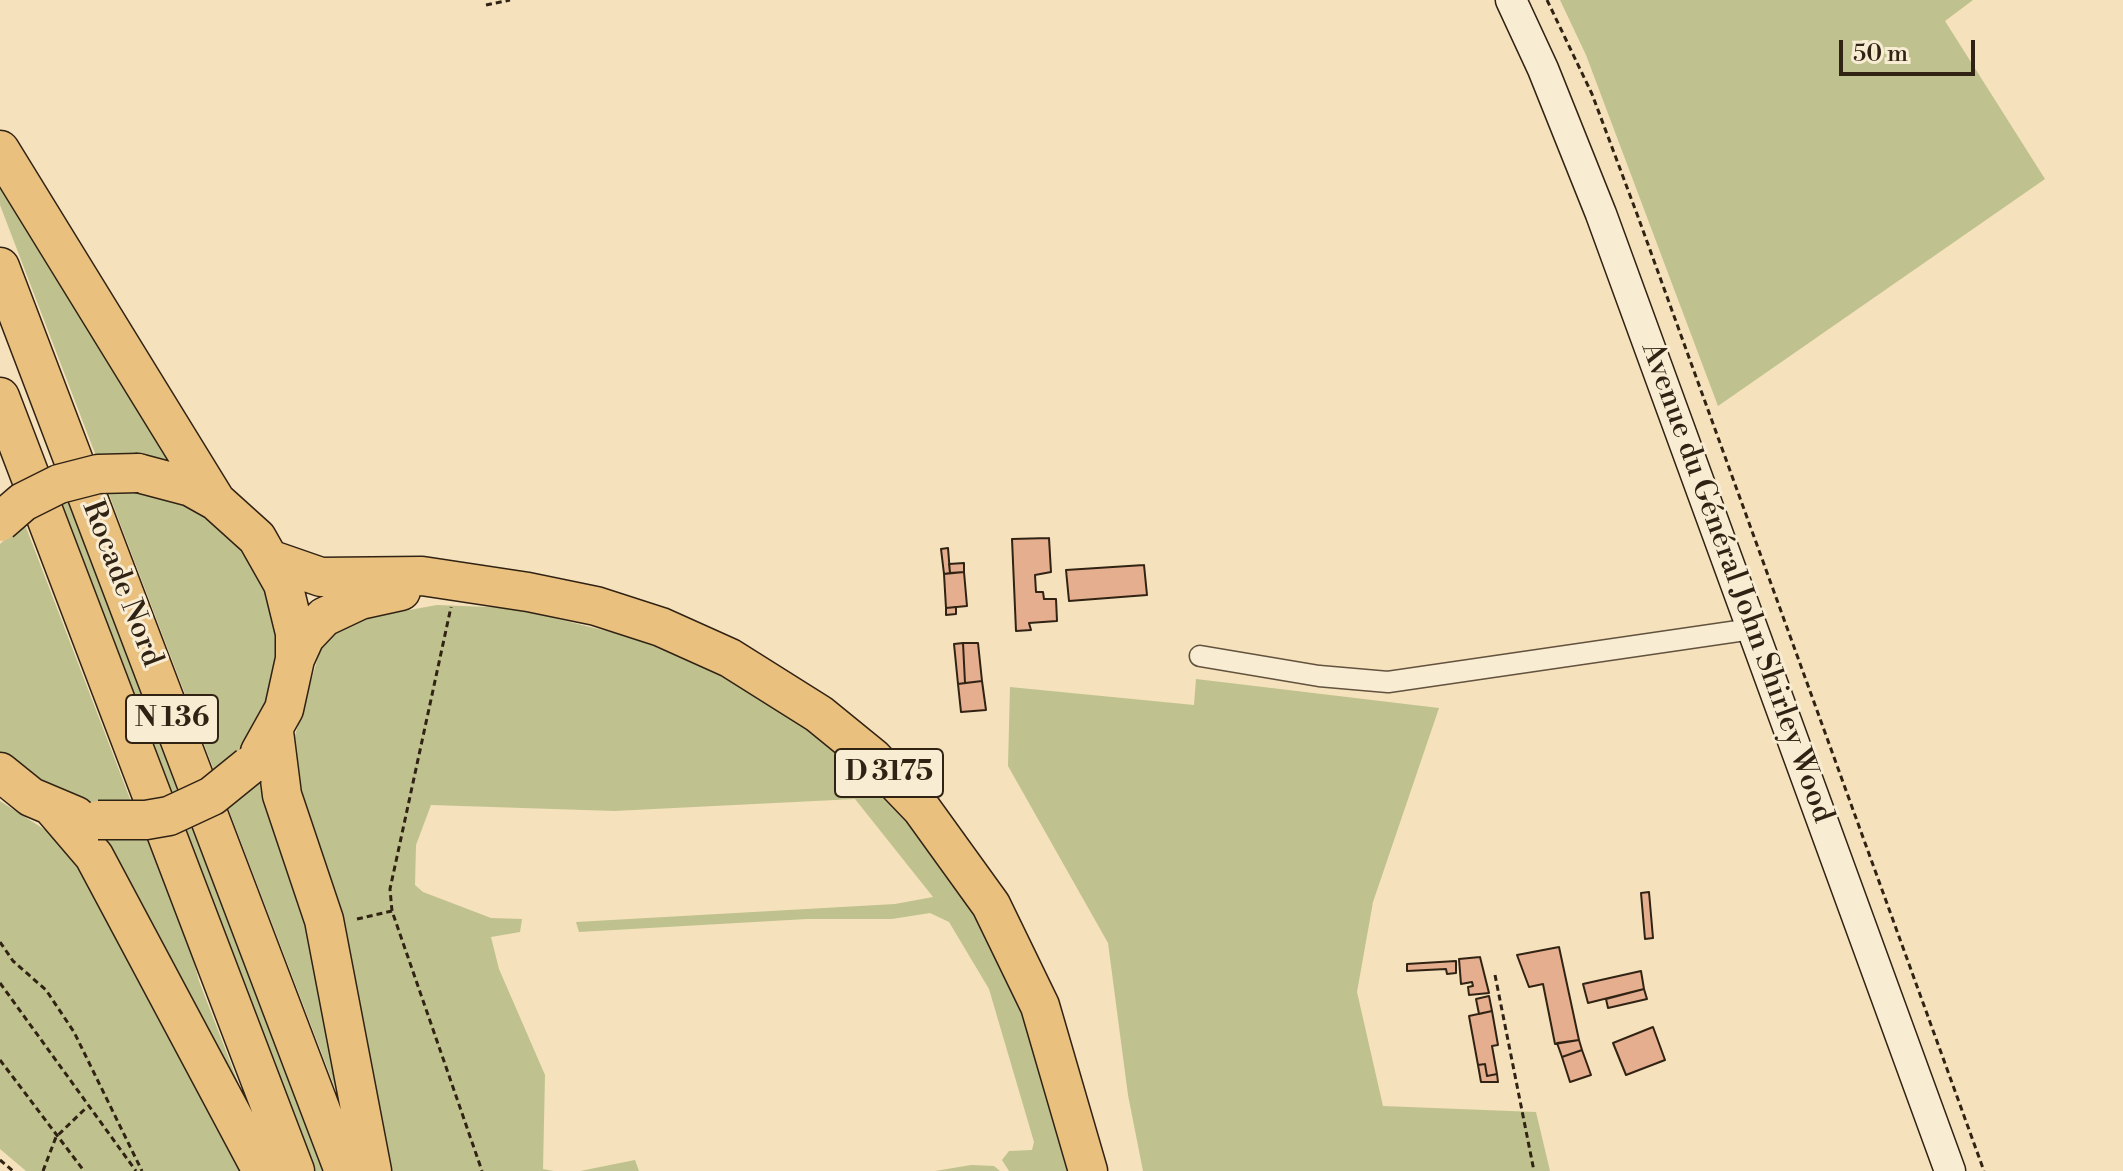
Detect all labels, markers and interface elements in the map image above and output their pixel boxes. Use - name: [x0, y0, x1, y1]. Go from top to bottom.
- scale bar: [1843, 24, 1979, 74]
- text: 50 m: [1853, 39, 1908, 69]
- street label: Avenue du Général John Shirley Wood: [1632, 338, 1840, 828]
- street label: Rocade Nord: [73, 496, 169, 672]
- road number: N 136: [126, 695, 218, 743]
- road number: D 3175: [835, 749, 943, 797]

